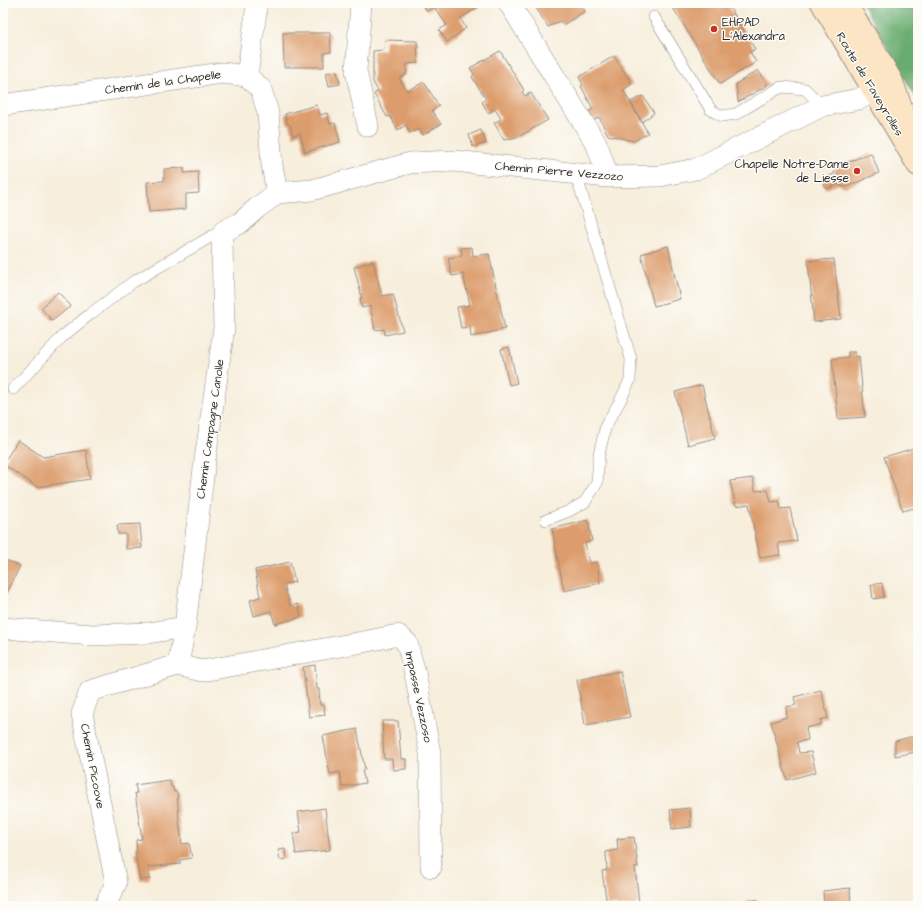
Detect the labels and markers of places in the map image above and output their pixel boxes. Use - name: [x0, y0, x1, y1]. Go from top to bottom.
- place label: EHPAD L'Alexandra: [722, 14, 785, 45]
- marker: EHPAD L'Alexandra: [709, 24, 719, 34]
- place label: Chapelle Notre-Dame de Liesse: [735, 156, 850, 187]
- marker: Chapelle Notre-Dame de Liesse: [852, 166, 862, 176]

